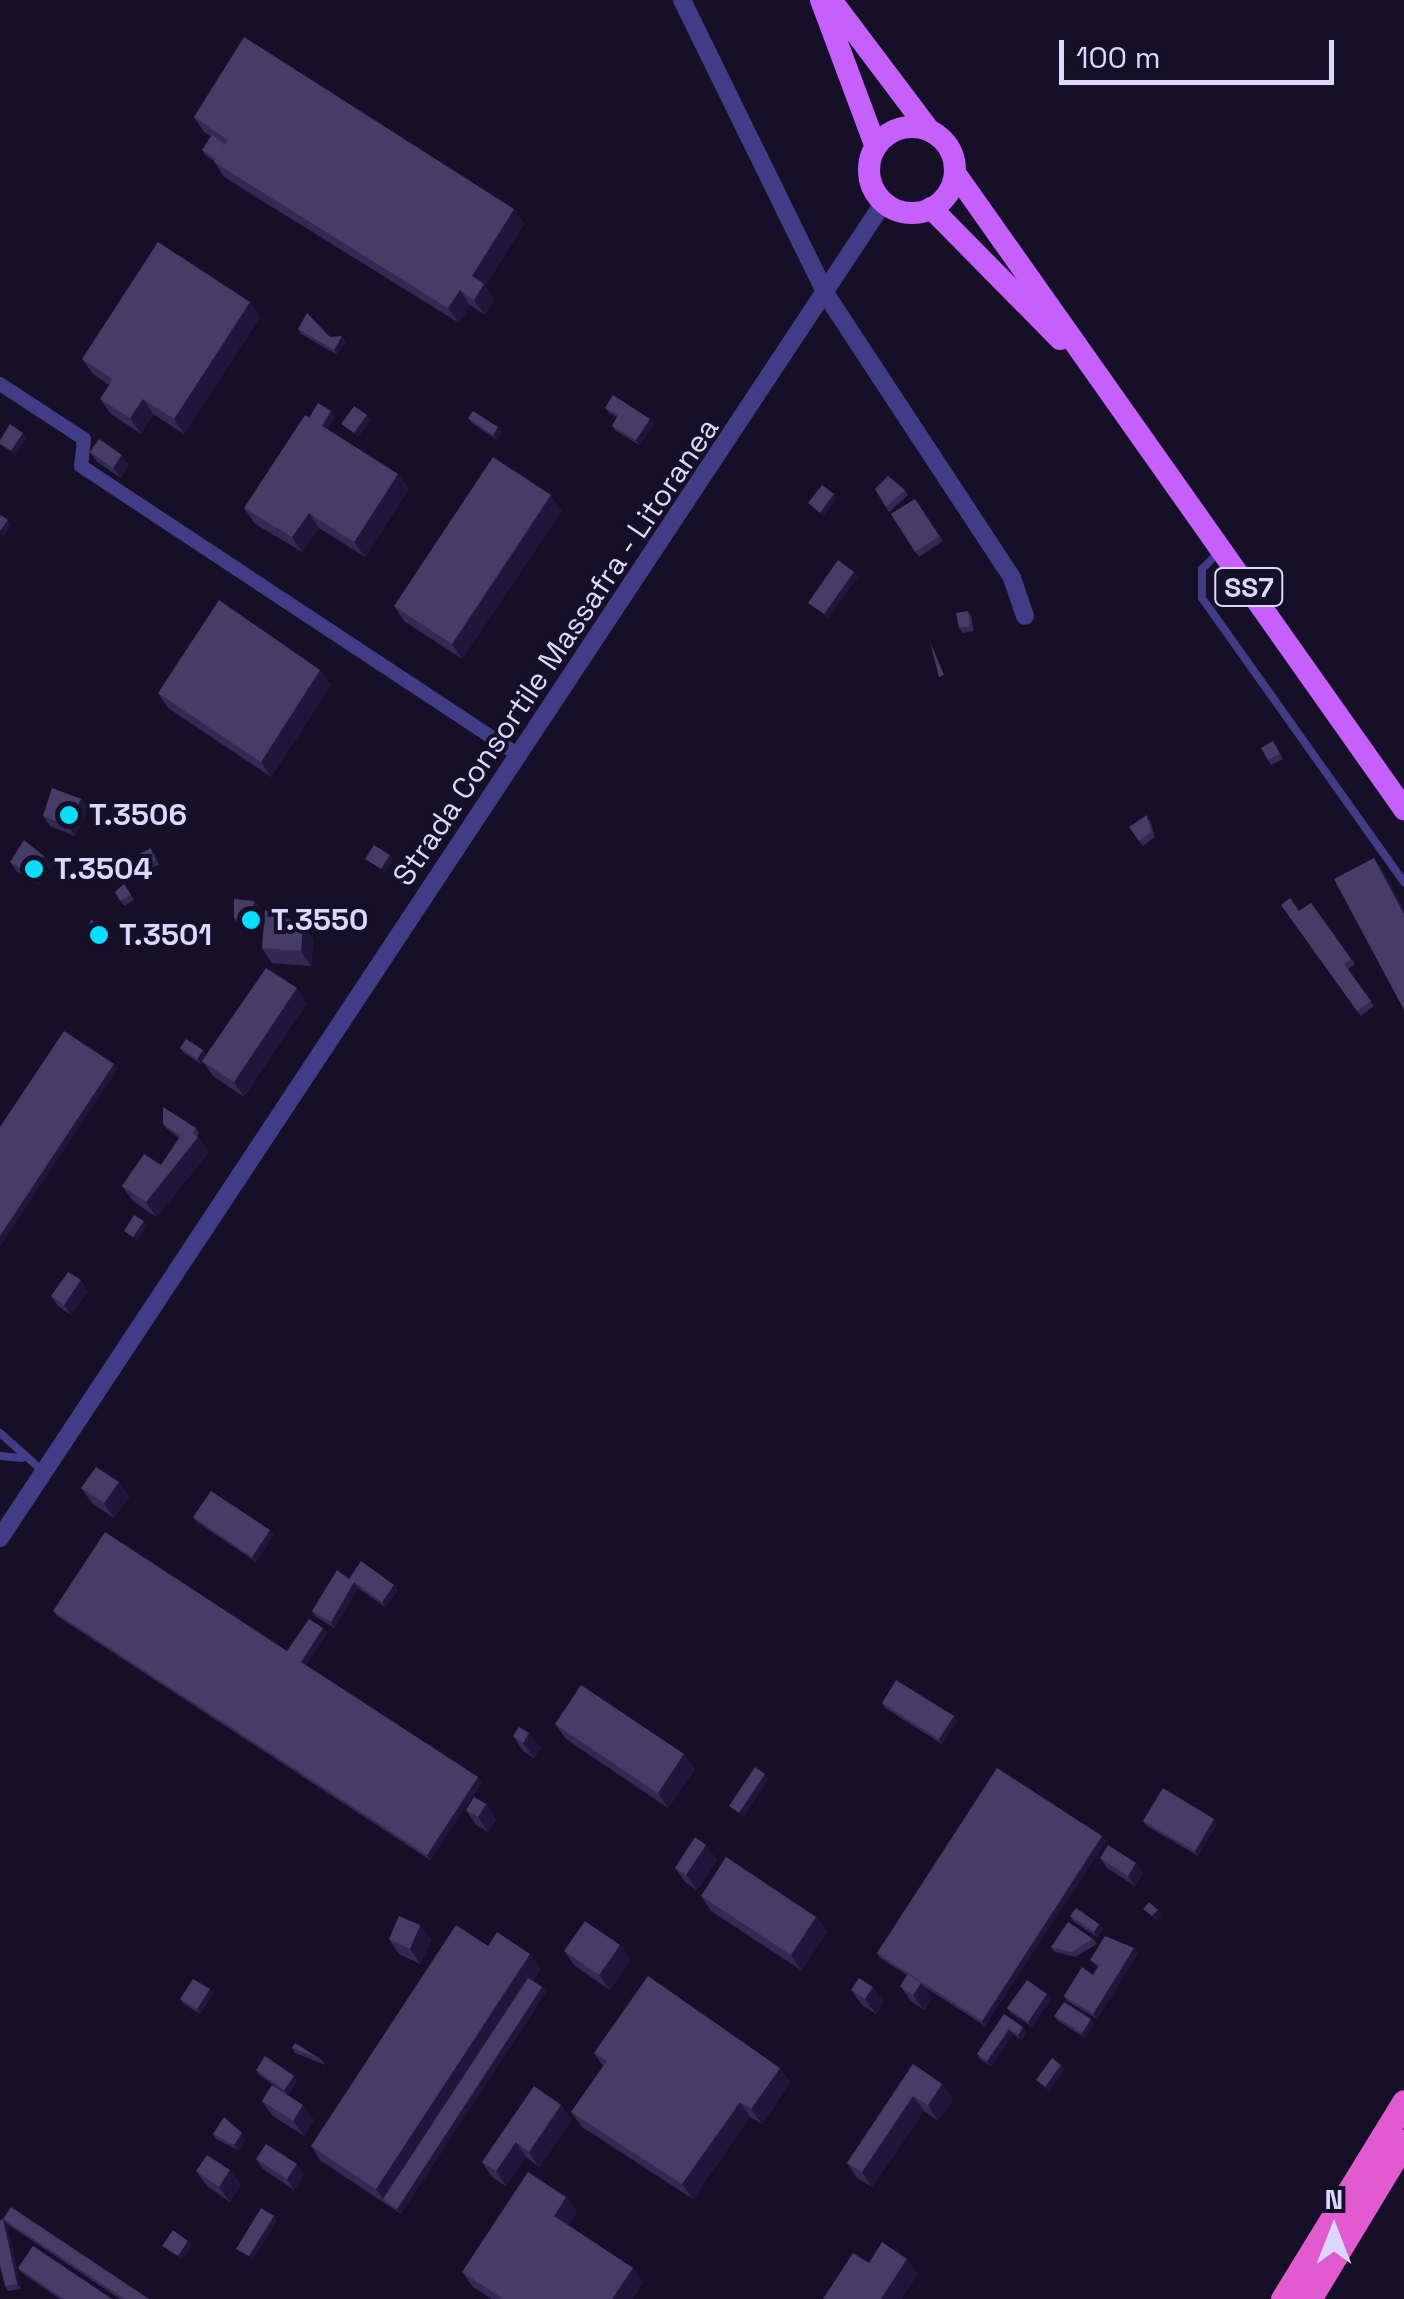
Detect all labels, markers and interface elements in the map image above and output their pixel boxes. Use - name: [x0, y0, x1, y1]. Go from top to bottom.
- scale bar: [1064, 20, 1339, 82]
- text: 100 m: [1076, 38, 1161, 77]
- street label: Strada Consortile Massafra - Litoranea: [385, 411, 727, 893]
- road number: SS7: [1214, 564, 1284, 610]
- place label: T.3506: [89, 797, 187, 833]
- marker: T.3506: [58, 804, 80, 826]
- place label: T.3504: [54, 851, 152, 887]
- marker: T.3504: [23, 858, 45, 880]
- place label: T.3550: [271, 902, 368, 938]
- marker: T.3550: [240, 909, 262, 931]
- place label: T.3501: [119, 917, 212, 953]
- marker: T.3501: [88, 924, 110, 946]
- north arrow: [1284, 2179, 1384, 2279]
- text: N: [1325, 2181, 1343, 2217]

